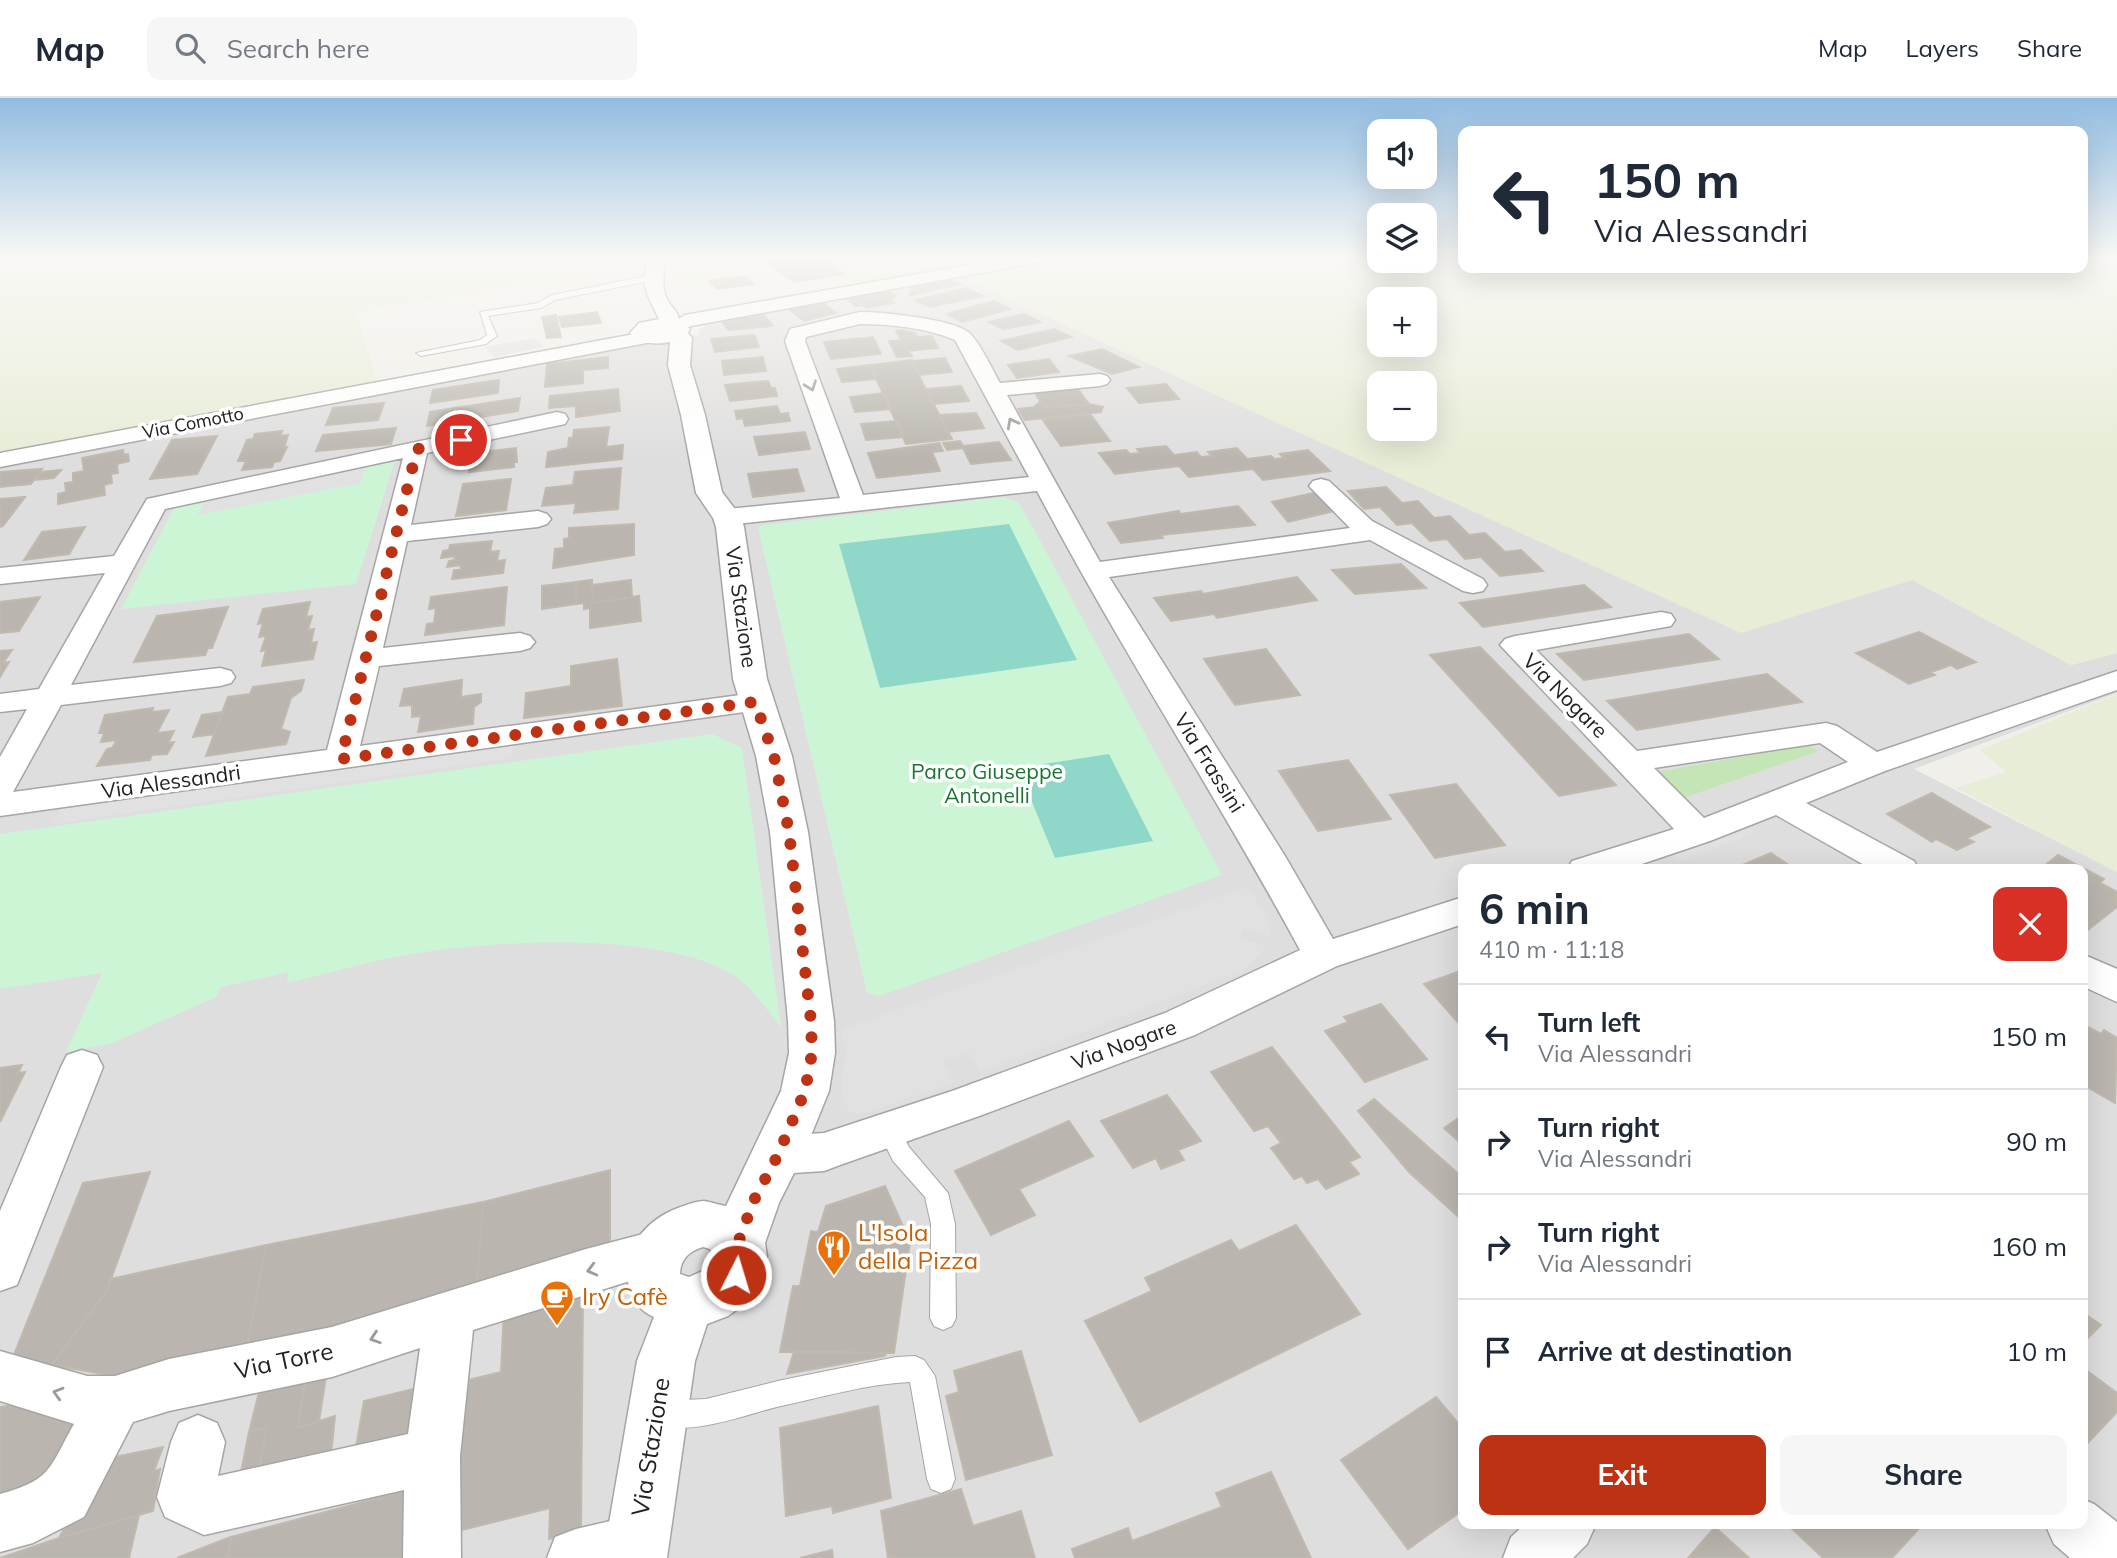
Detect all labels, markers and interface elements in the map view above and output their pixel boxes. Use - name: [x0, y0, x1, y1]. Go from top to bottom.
- search box: [147, 17, 637, 80]
- text: Map: [35, 28, 105, 69]
- icon: search: [171, 29, 209, 67]
- text: Search here: [227, 32, 370, 65]
- text: Map: [1818, 33, 1867, 63]
- text: Layers: [1905, 33, 1979, 63]
- text: Share: [2017, 33, 2082, 63]
- map controls: [1367, 119, 1437, 441]
- button: sound: [1367, 119, 1437, 189]
- text: 150 m: [1594, 149, 1740, 210]
- icon: left: [1479, 154, 1570, 245]
- button: layers: [1367, 203, 1437, 273]
- text: Via Alessandri: [1594, 210, 1808, 250]
- button: +: [1367, 287, 1437, 357]
- button: −: [1367, 371, 1437, 441]
- one-way arrow: [803, 379, 817, 391]
- street label: Via Comotto: [140, 401, 246, 444]
- pin: [431, 410, 491, 470]
- one-way arrow: [1007, 418, 1020, 431]
- icon: arrive: [442, 421, 480, 459]
- street label: Via Stazione: [721, 544, 763, 669]
- street label: Via Nogare: [1518, 647, 1614, 743]
- street label: Via Frassini: [1169, 708, 1251, 817]
- street label: Via Alessandri: [99, 758, 242, 804]
- park label: Parco Giuseppe Antonelli: [911, 758, 1063, 808]
- text: 6 min: [1479, 882, 1590, 935]
- button: close: [1993, 887, 2067, 961]
- text: 410 m · 11:18: [1479, 935, 1624, 964]
- text: Turn left: [1538, 1006, 1640, 1039]
- street label: Via Nogare: [1068, 1013, 1180, 1075]
- icon: left: [1479, 1018, 1517, 1056]
- text: 150 m: [1991, 1020, 2067, 1053]
- text: Via Alessandri: [1538, 1039, 1692, 1068]
- text: Turn right: [1538, 1111, 1659, 1144]
- icon: right: [1479, 1123, 1517, 1161]
- text: 90 m: [2006, 1125, 2067, 1158]
- text: Via Alessandri: [1538, 1144, 1692, 1173]
- text: Turn right: [1538, 1216, 1659, 1249]
- place label: L'Isola della Pizza: [858, 1217, 978, 1275]
- restaurant icon: L'Isola della Pizza: [815, 1228, 853, 1277]
- icon: right: [1479, 1228, 1517, 1266]
- text: 160 m: [1991, 1230, 2067, 1263]
- position arrow: [699, 1238, 773, 1312]
- text: Via Alessandri: [1538, 1249, 1692, 1278]
- one-way arrow: [586, 1261, 598, 1276]
- cafe icon: Iry Cafè: [538, 1278, 576, 1327]
- place label: Iry Cafè: [582, 1281, 668, 1311]
- one-way arrow: [369, 1330, 381, 1344]
- icon: arrive: [1479, 1333, 1517, 1371]
- street label: Via Torre: [232, 1335, 336, 1385]
- text: Arrive at destination: [1538, 1335, 1793, 1368]
- text: 10 m: [2006, 1335, 2067, 1368]
- street label: Via Stazione: [624, 1375, 676, 1518]
- one-way arrow: [53, 1387, 65, 1402]
- button: Exit: [1479, 1435, 1766, 1515]
- button: Share: [1780, 1435, 2067, 1515]

